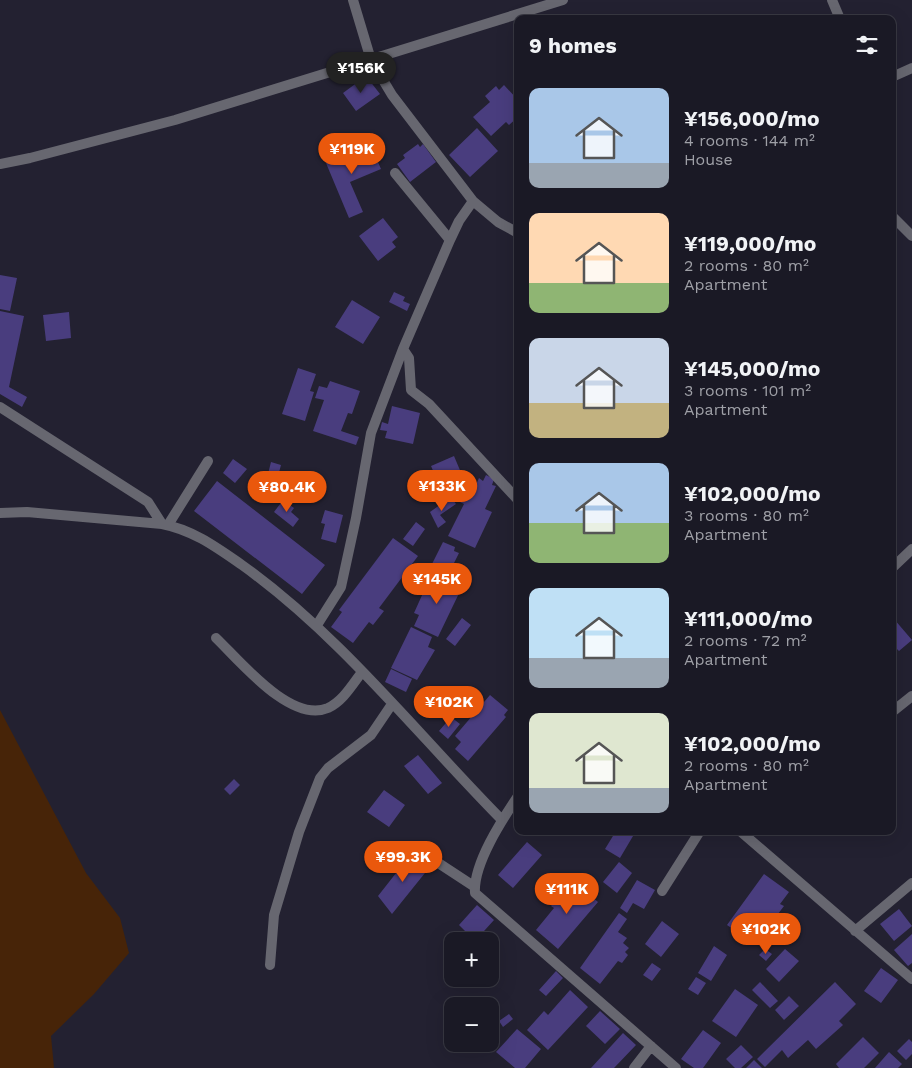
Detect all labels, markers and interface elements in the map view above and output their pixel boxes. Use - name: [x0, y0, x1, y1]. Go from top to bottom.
- icon: filters: [853, 31, 881, 59]
- text: 9 homes: [529, 33, 617, 58]
- pin: ¥156K: [326, 52, 396, 94]
- text: ¥156K: [337, 58, 385, 77]
- text: ¥156,000/mo: [684, 106, 820, 131]
- icon: home: [569, 108, 629, 168]
- text: 4 rooms · 144 m²: [684, 131, 815, 150]
- pin: ¥119K: [317, 132, 387, 175]
- text: ¥119K: [329, 139, 375, 158]
- text: House: [684, 150, 733, 169]
- text: ¥119,000/mo: [684, 231, 816, 256]
- icon: home: [569, 233, 629, 293]
- text: 2 rooms · 80 m²: [684, 256, 809, 275]
- text: Apartment: [684, 275, 767, 294]
- text: ¥145,000/mo: [684, 356, 820, 381]
- icon: home: [569, 358, 629, 418]
- text: 3 rooms · 101 m²: [684, 381, 811, 400]
- text: Apartment: [684, 400, 767, 419]
- pin: ¥80.4K: [246, 470, 328, 513]
- pin: ¥133K: [407, 470, 477, 512]
- text: ¥133K: [418, 476, 466, 495]
- text: ¥80.4K: [259, 477, 315, 496]
- text: ¥102,000/mo: [684, 481, 821, 506]
- icon: home: [569, 483, 629, 543]
- text: 3 rooms · 80 m²: [684, 506, 809, 525]
- text: Apartment: [684, 525, 767, 544]
- pin: ¥145K: [402, 562, 472, 605]
- text: ¥145K: [413, 569, 461, 588]
- text: ¥111,000/mo: [684, 606, 813, 631]
- icon: home: [569, 608, 629, 668]
- text: 2 rooms · 72 m²: [684, 631, 807, 650]
- text: Apartment: [684, 650, 767, 669]
- pin: ¥102K: [414, 686, 484, 728]
- text: ¥102K: [425, 692, 473, 711]
- text: ¥102,000/mo: [684, 731, 821, 756]
- icon: home: [569, 733, 629, 793]
- text: 2 rooms · 80 m²: [684, 756, 809, 775]
- text: Apartment: [684, 775, 767, 794]
- pin: ¥99.3K: [362, 840, 444, 883]
- text: ¥99.3K: [375, 847, 431, 866]
- pin: ¥111K: [532, 872, 602, 915]
- text: ¥111K: [546, 879, 588, 898]
- pin: ¥102K: [731, 912, 801, 955]
- text: ¥102K: [742, 919, 790, 938]
- map controls: [444, 932, 499, 1052]
- button: +: [444, 932, 499, 987]
- button: −: [444, 997, 499, 1052]

